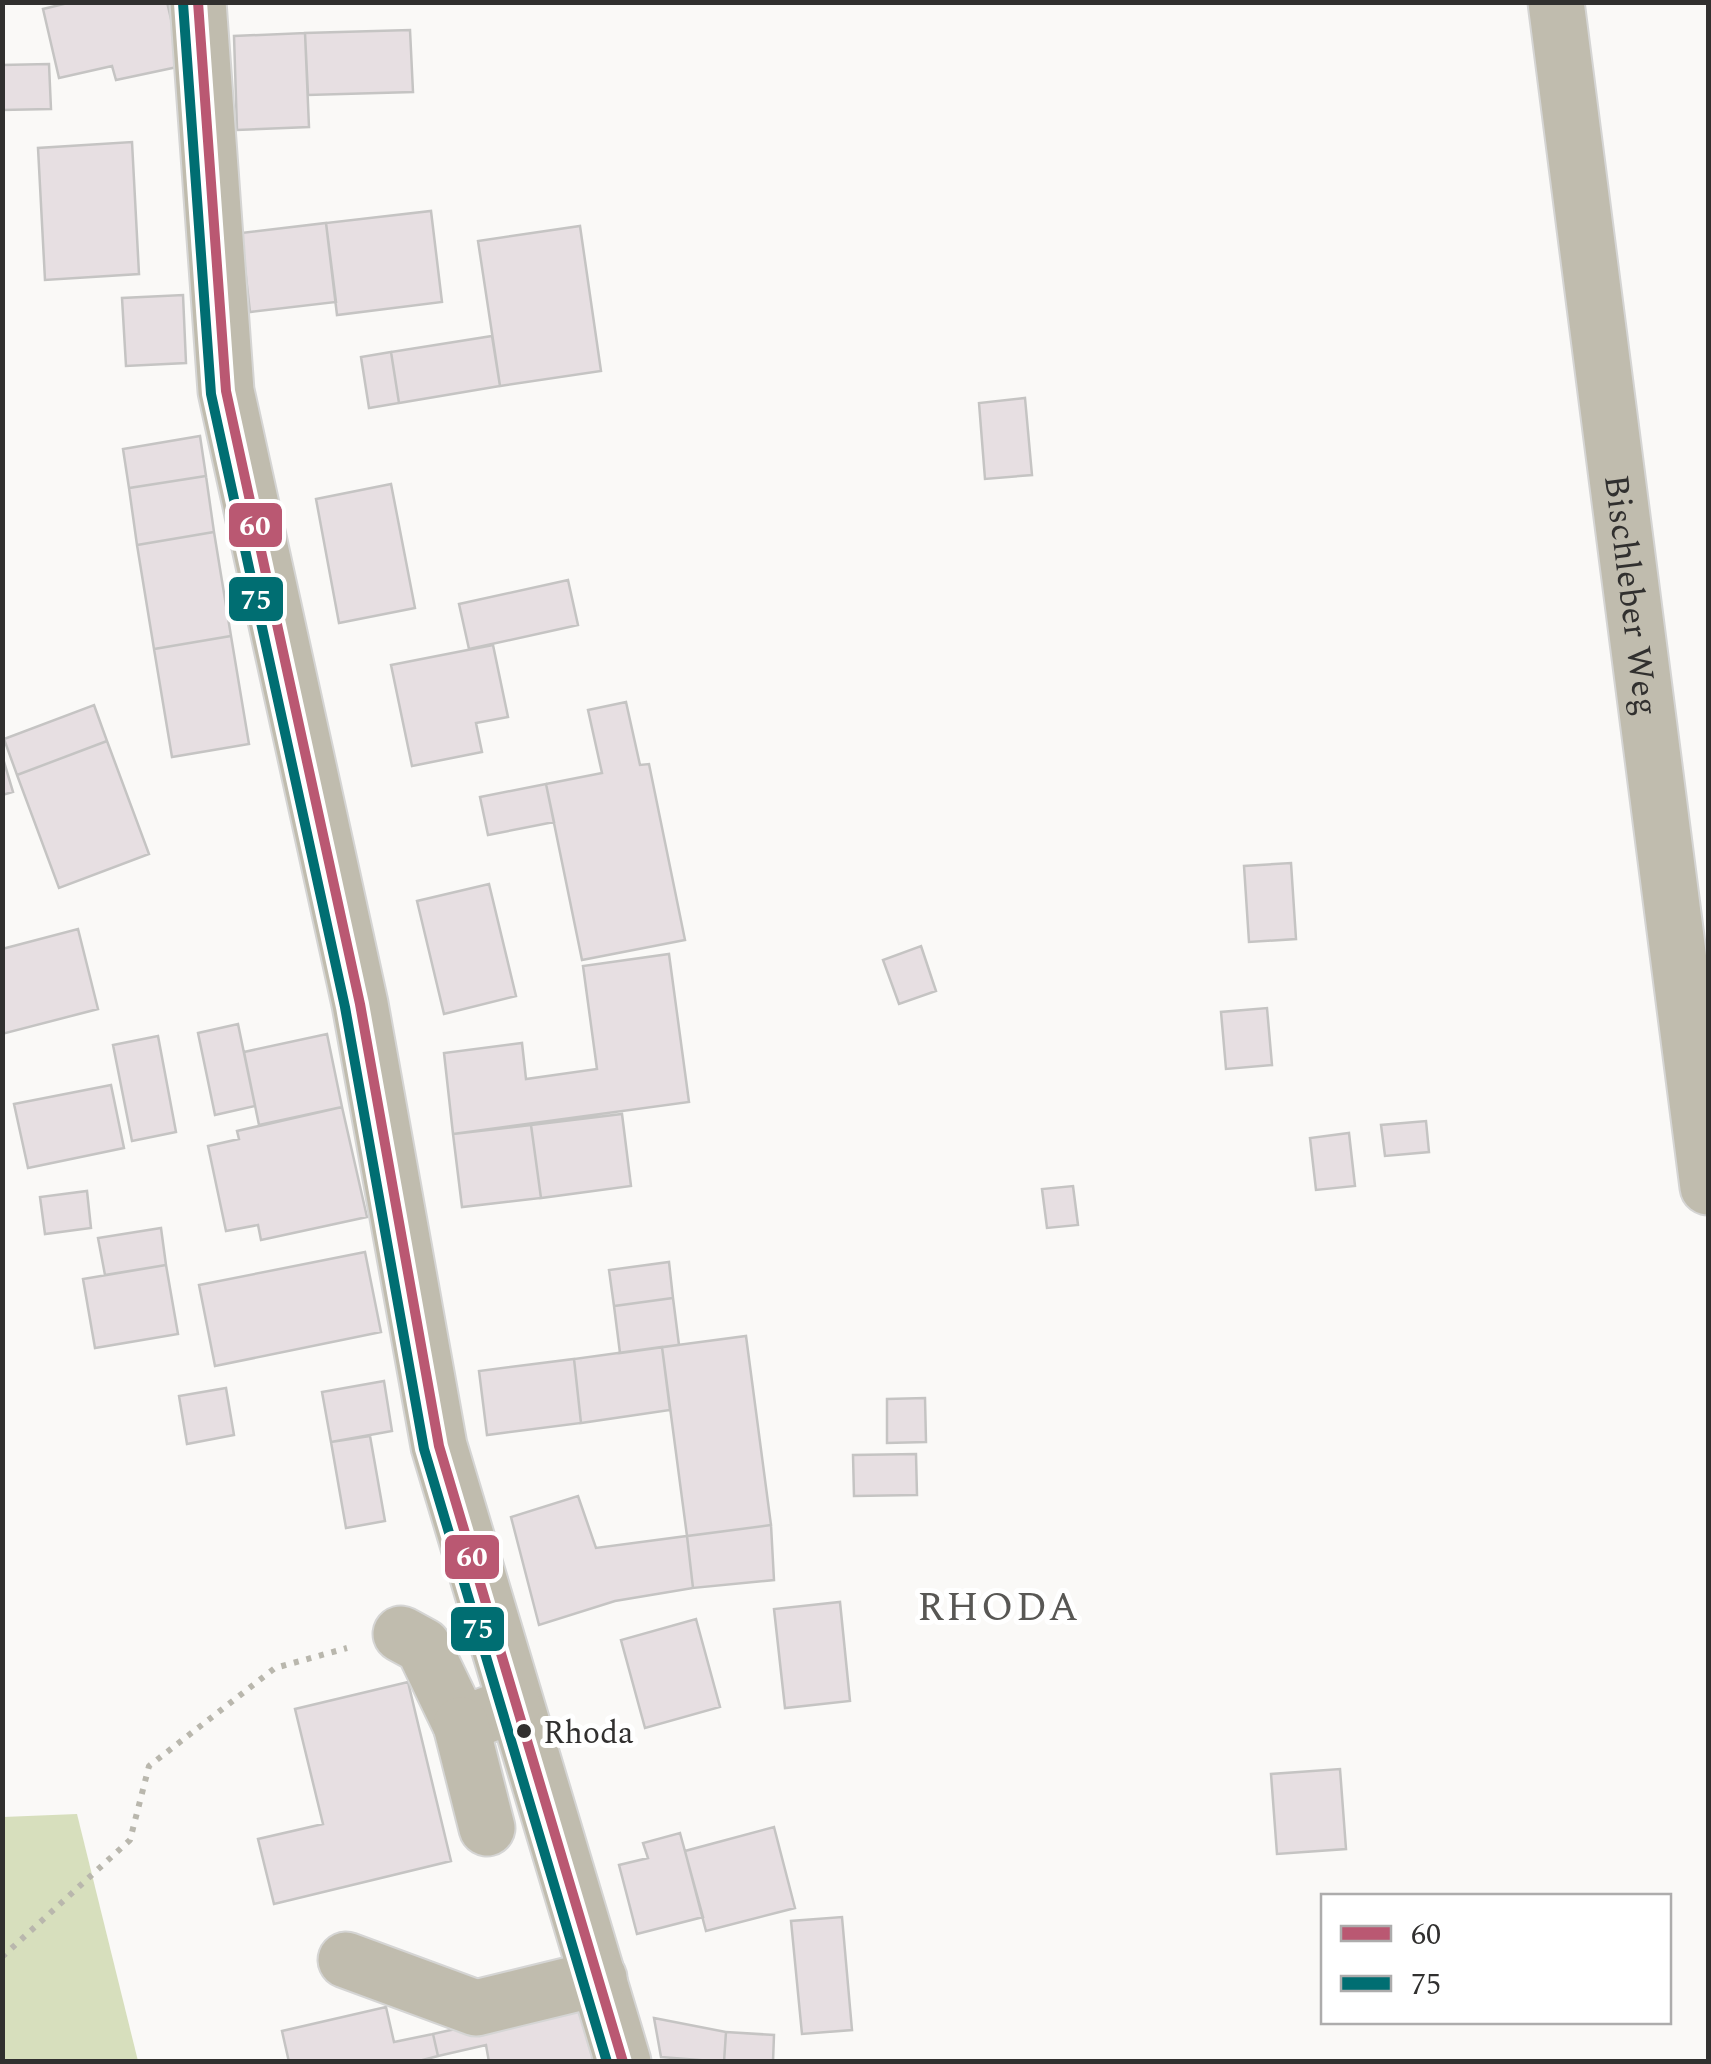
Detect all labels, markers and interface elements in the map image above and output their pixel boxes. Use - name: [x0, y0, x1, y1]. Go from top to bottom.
- street label: Bischleber Weg: [1589, 472, 1672, 719]
- line badge: 60: [227, 501, 284, 549]
- text: 60: [239, 505, 271, 548]
- line badge: 75: [227, 575, 285, 623]
- text: 75: [240, 579, 272, 622]
- line badge: 60: [443, 1533, 501, 1581]
- text: 60: [456, 1536, 488, 1579]
- district label: RHODA: [917, 1578, 1081, 1639]
- line badge: 75: [449, 1605, 506, 1653]
- text: 75: [462, 1608, 494, 1651]
- place label: Rhoda: [543, 1709, 634, 1758]
- marker: Rhoda: [514, 1721, 534, 1741]
- legend: [1321, 1894, 1671, 2024]
- text: 60: [1411, 1912, 1441, 1958]
- text: 75: [1411, 1962, 1441, 2008]

